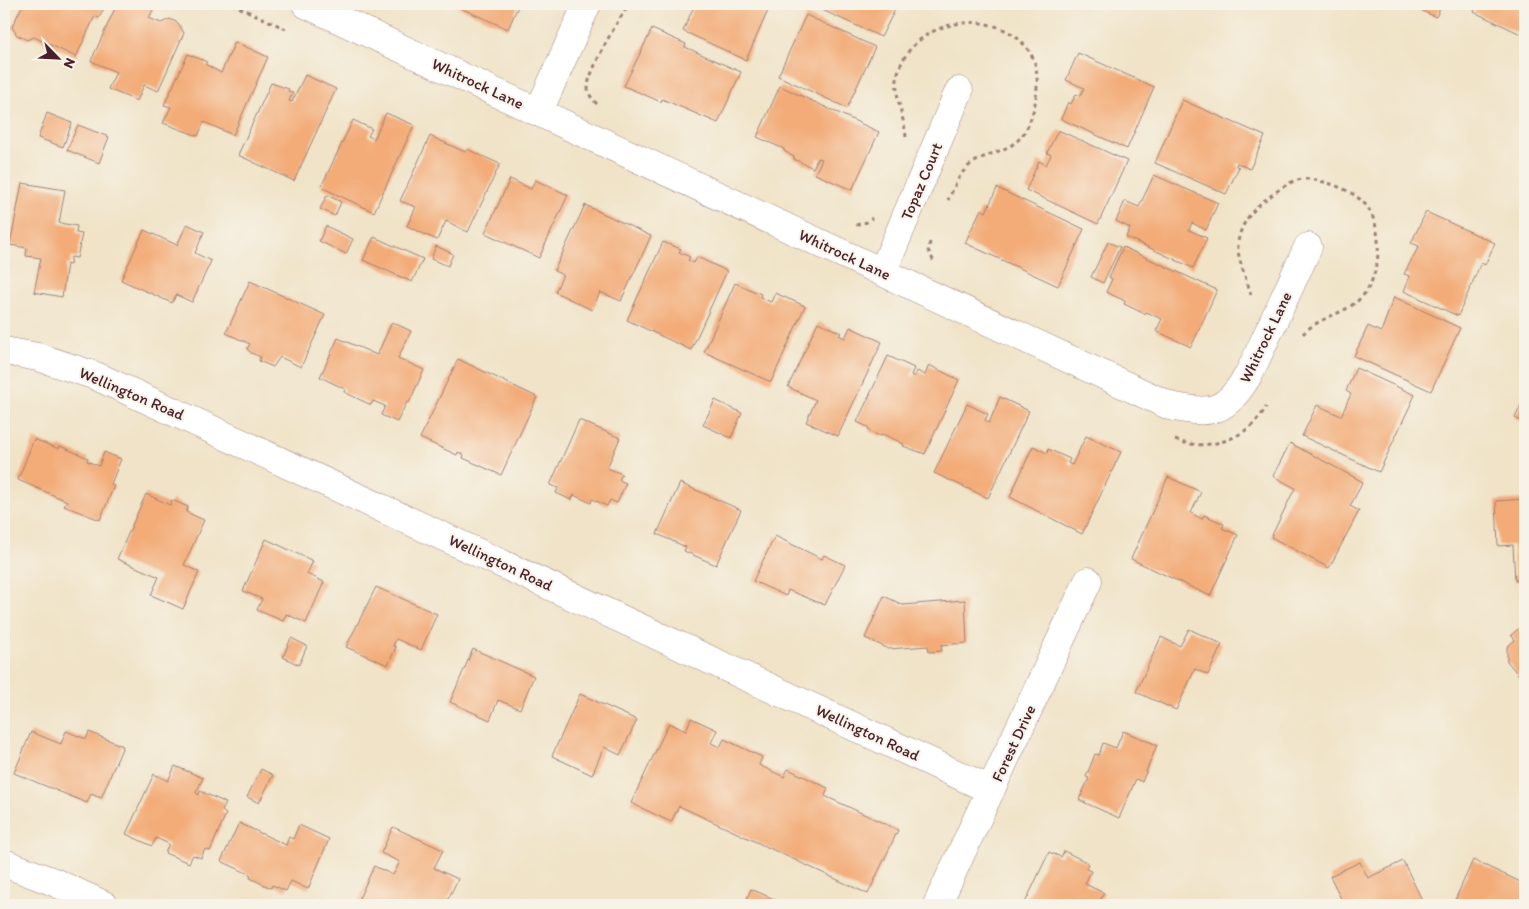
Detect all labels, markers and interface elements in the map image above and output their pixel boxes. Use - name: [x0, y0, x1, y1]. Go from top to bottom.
- north arrow: [32, 32, 82, 82]
- street label: Whitrock Lane: [429, 54, 527, 113]
- text: N: [60, 55, 79, 71]
- street label: Topaz Court: [897, 140, 946, 223]
- street label: Whitrock Lane: [796, 225, 894, 284]
- street label: Whitrock Lane: [1235, 288, 1296, 386]
- street label: Wellington Road: [76, 363, 187, 424]
- street label: Wellington Road: [446, 530, 556, 595]
- street label: Wellington Road: [813, 700, 923, 765]
- street label: Forest Drive: [987, 702, 1040, 785]

